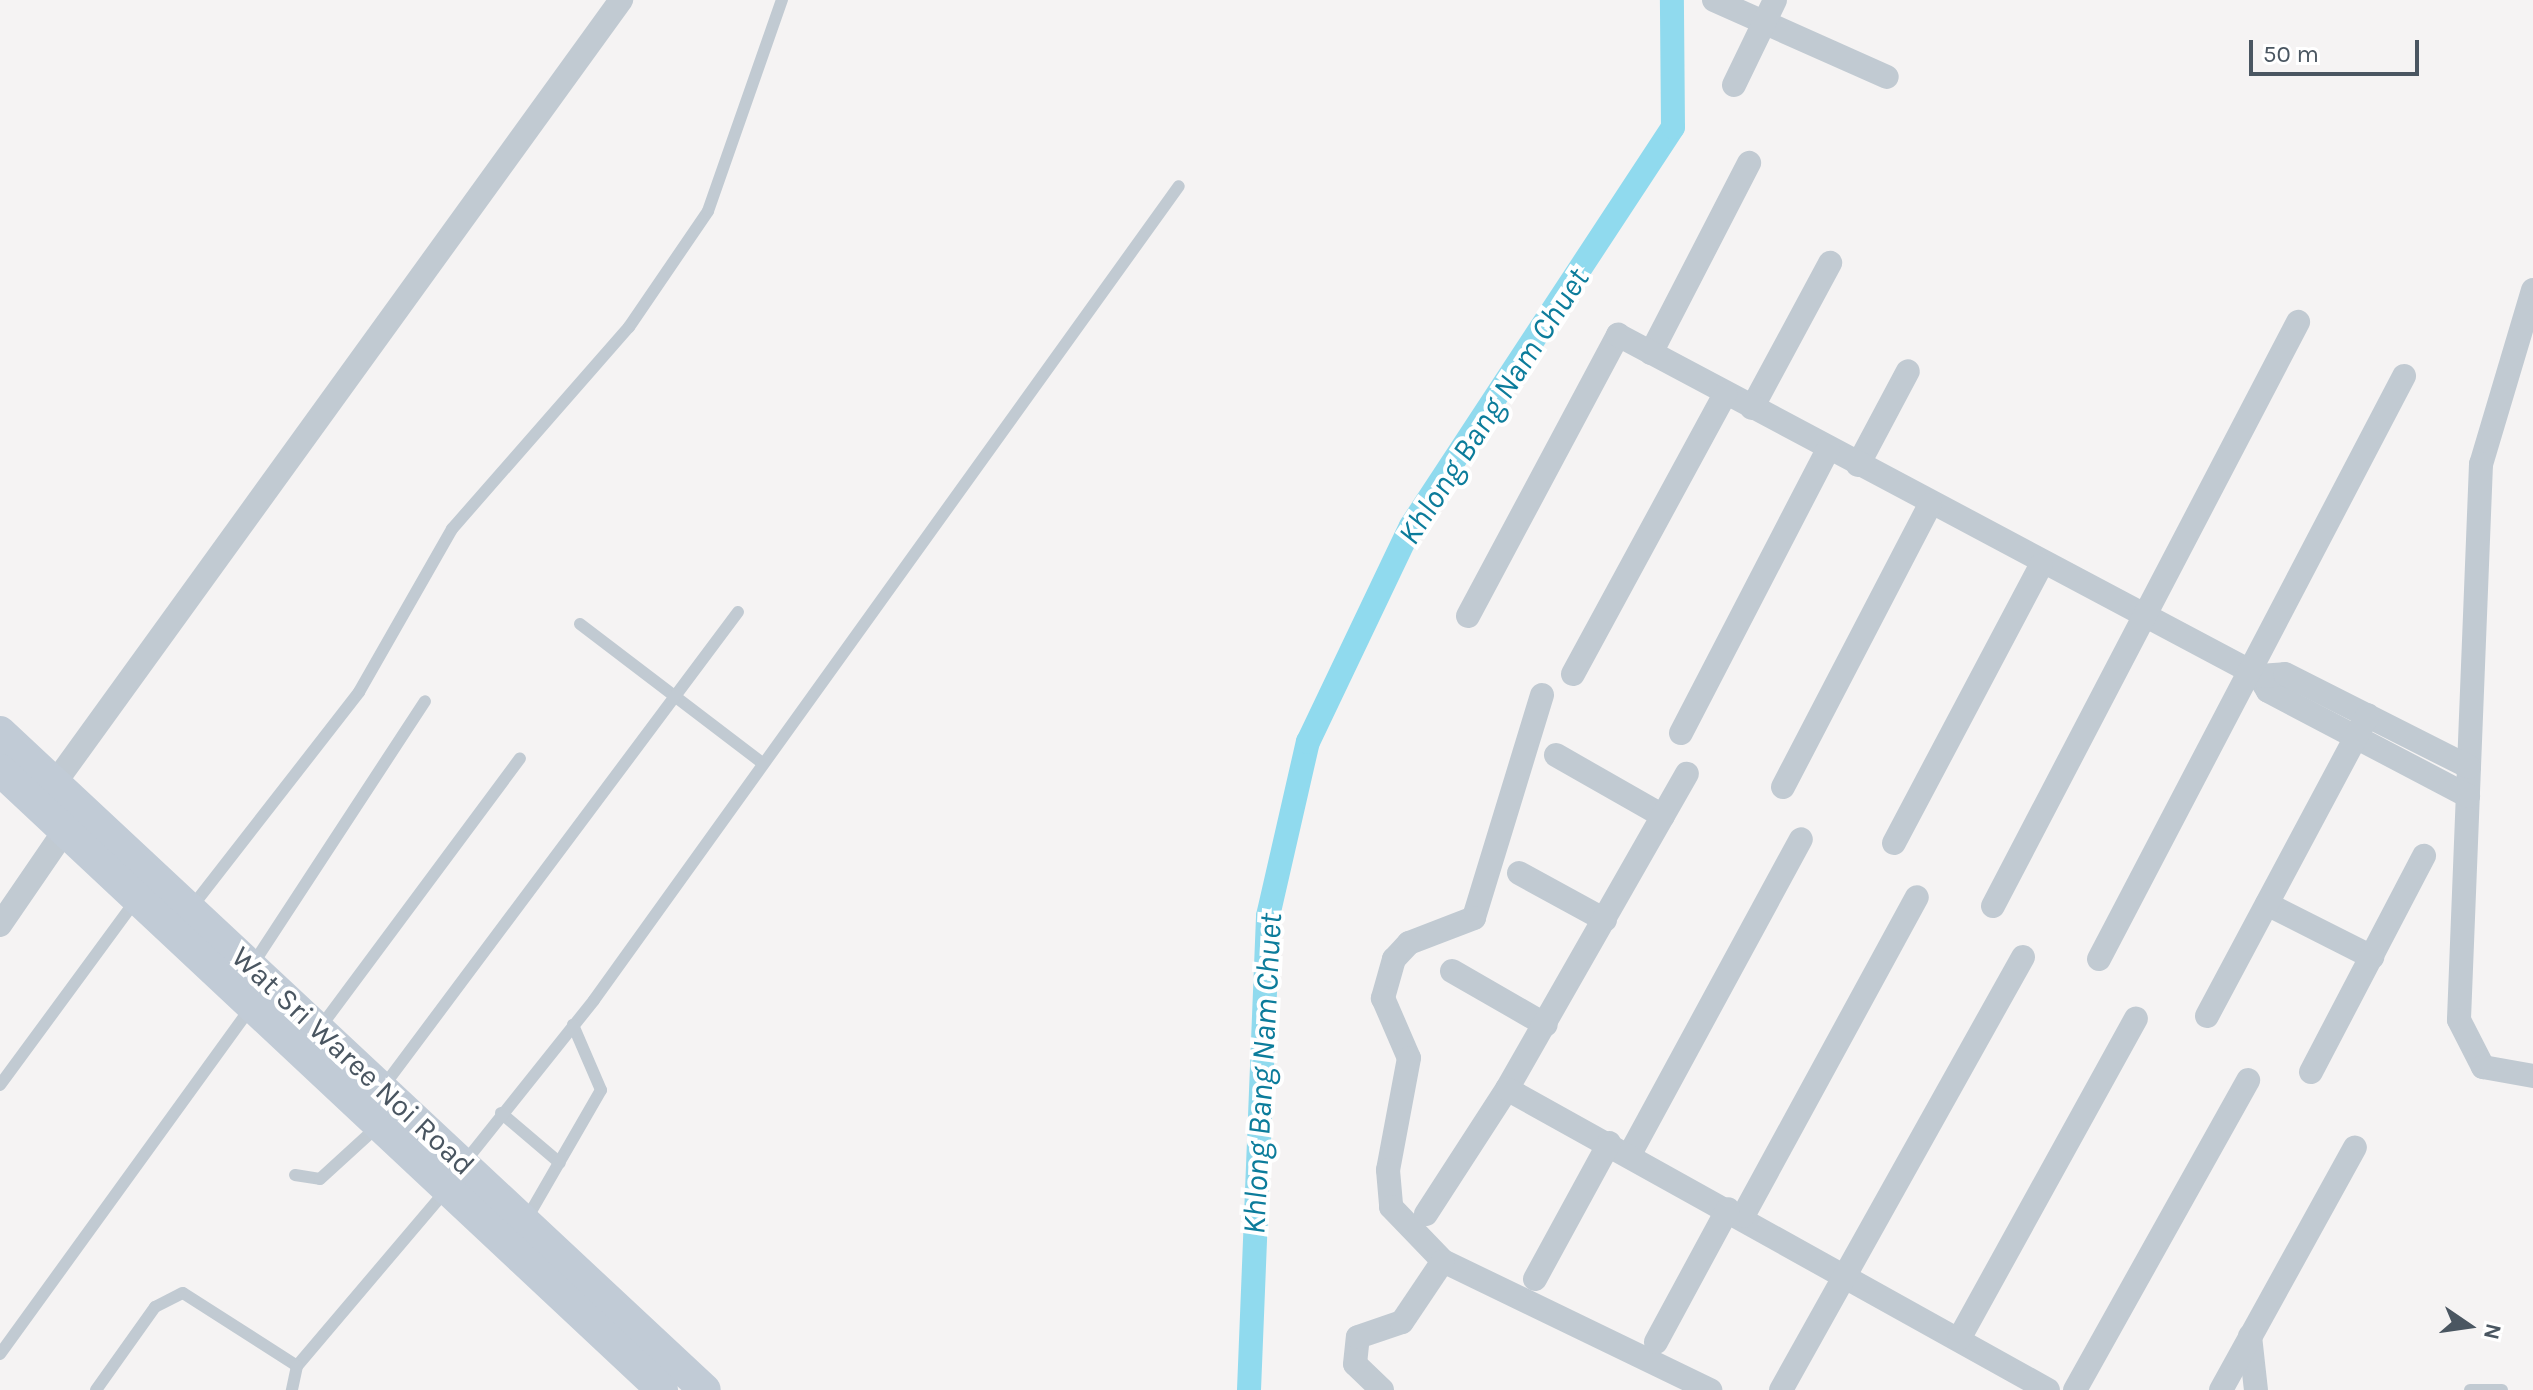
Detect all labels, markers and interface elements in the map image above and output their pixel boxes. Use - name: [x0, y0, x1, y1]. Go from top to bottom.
- scale bar: [2253, 24, 2423, 74]
- text: 50 m: [2263, 40, 2319, 68]
- water label: Khlong Bang Nam Chuet: [1390, 262, 1598, 552]
- water label: Khlong Bang Nam Chuet: [1235, 912, 1291, 1236]
- street label: Wat Sri Waree Noi Road: [224, 939, 482, 1183]
- north arrow: [2429, 1286, 2509, 1366]
- text: N: [2478, 1321, 2507, 1342]

